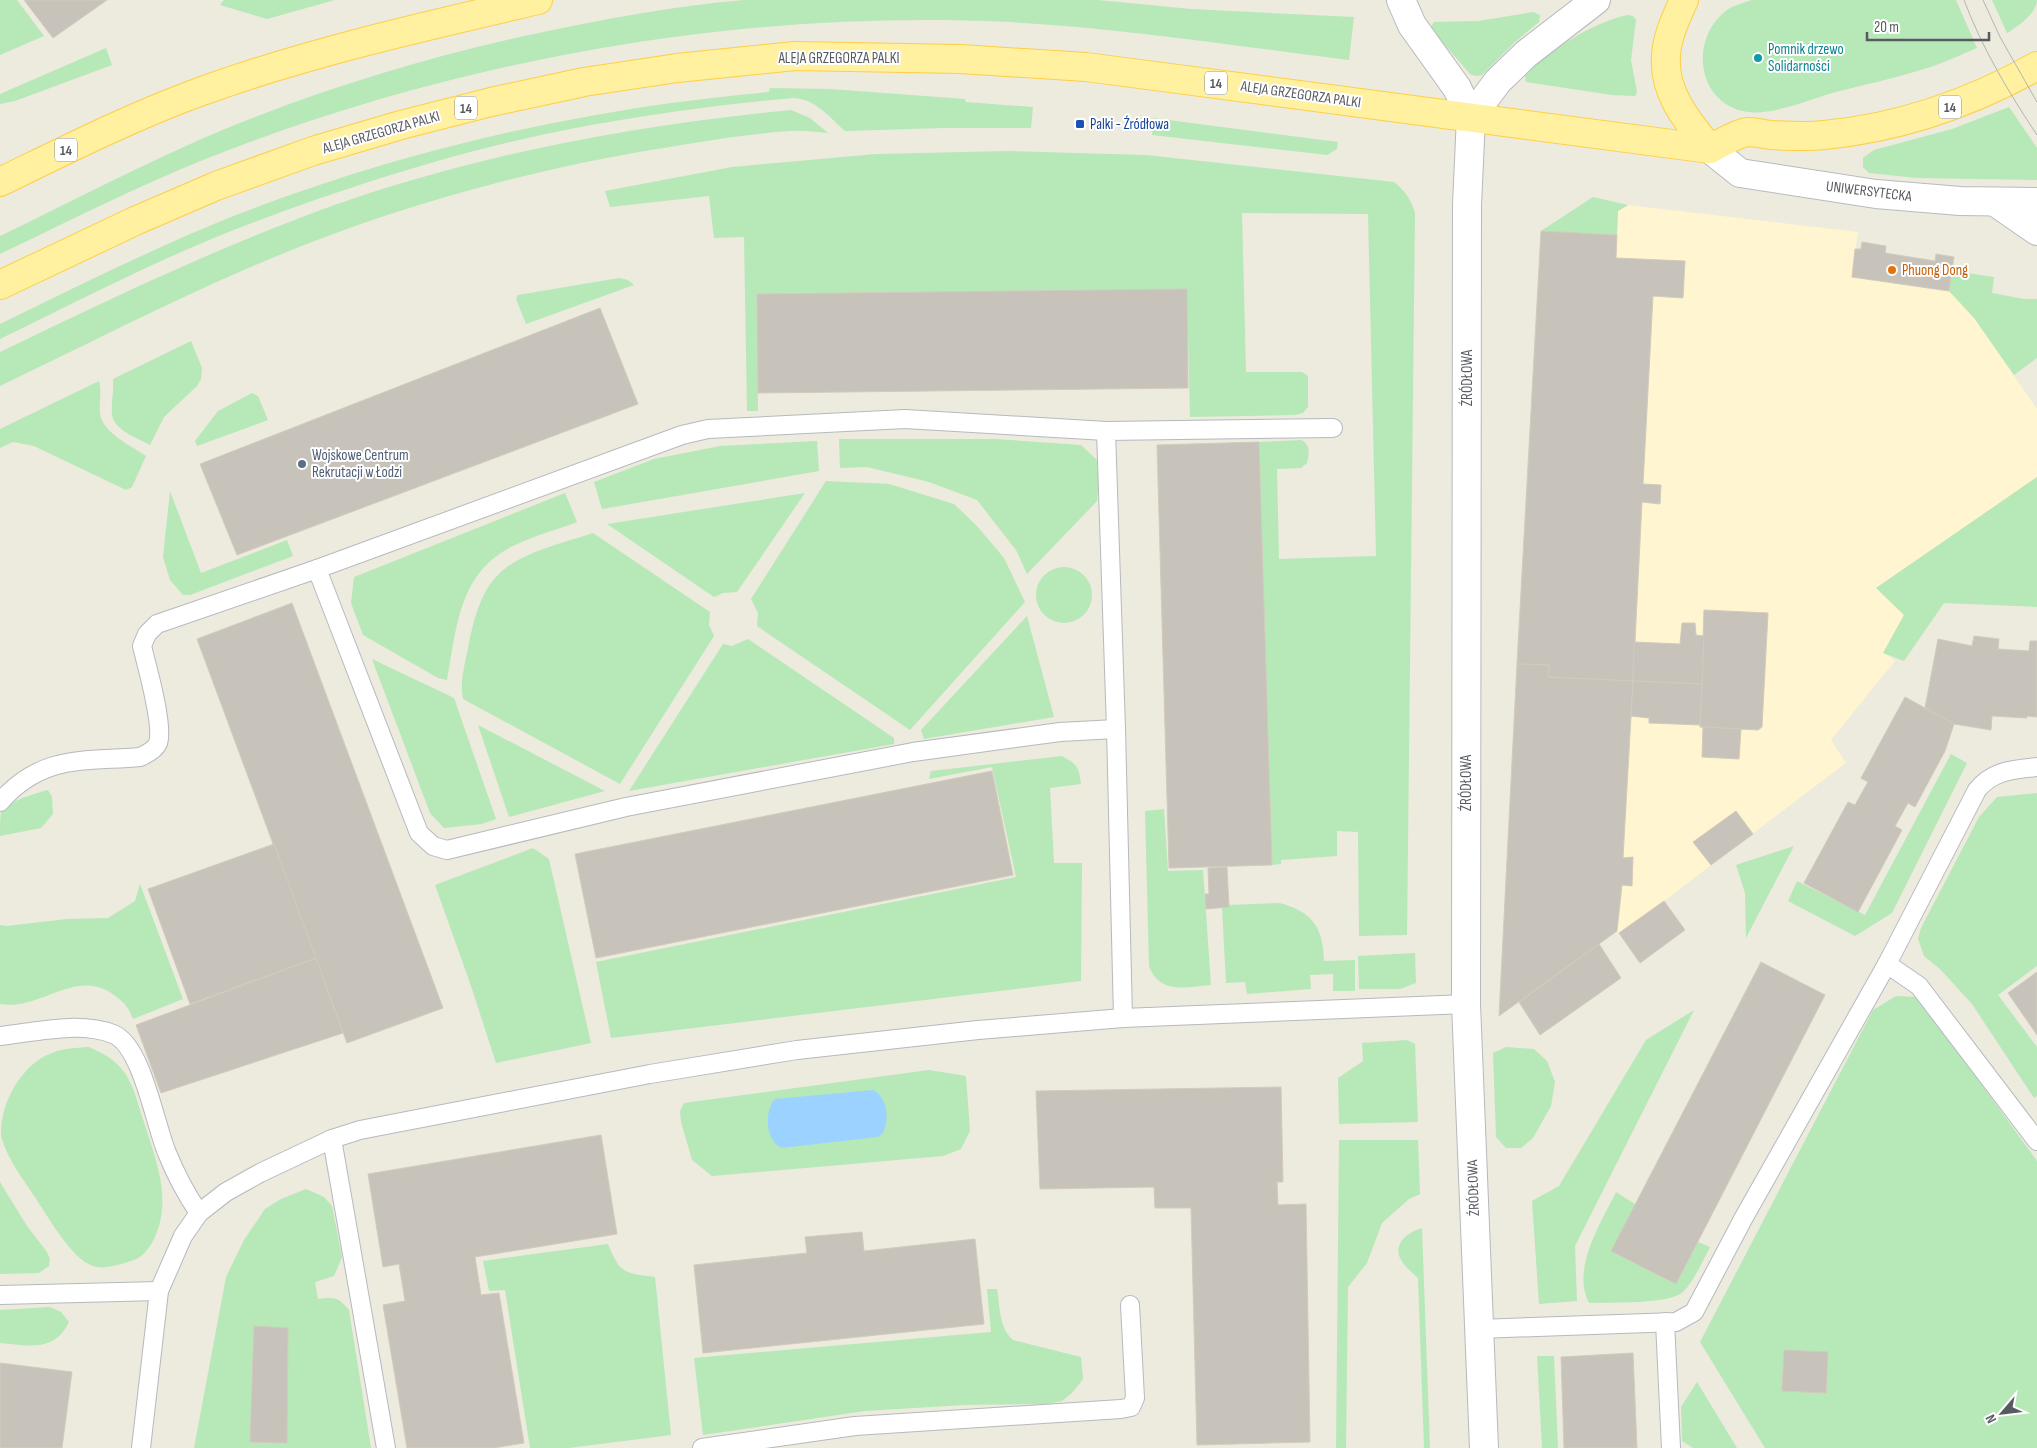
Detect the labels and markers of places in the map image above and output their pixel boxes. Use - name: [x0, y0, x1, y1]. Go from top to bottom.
- place label: Pomnik drzewo Solidarności: [1768, 40, 1844, 76]
- marker: Pomnik drzewo Solidarności: [1752, 52, 1764, 64]
- place label: Palki - Źródłowa: [1090, 115, 1169, 134]
- marker: Palki - Źródłowa: [1074, 118, 1086, 130]
- place label: Phuong Dong: [1902, 261, 1968, 280]
- marker: Phuong Dong: [1886, 264, 1898, 276]
- place label: Wojskowe Centrum Rekrutacji w Łodzi: [312, 446, 409, 482]
- marker: Wojskowe Centrum Rekrutacji w Łodzi: [296, 458, 308, 470]

